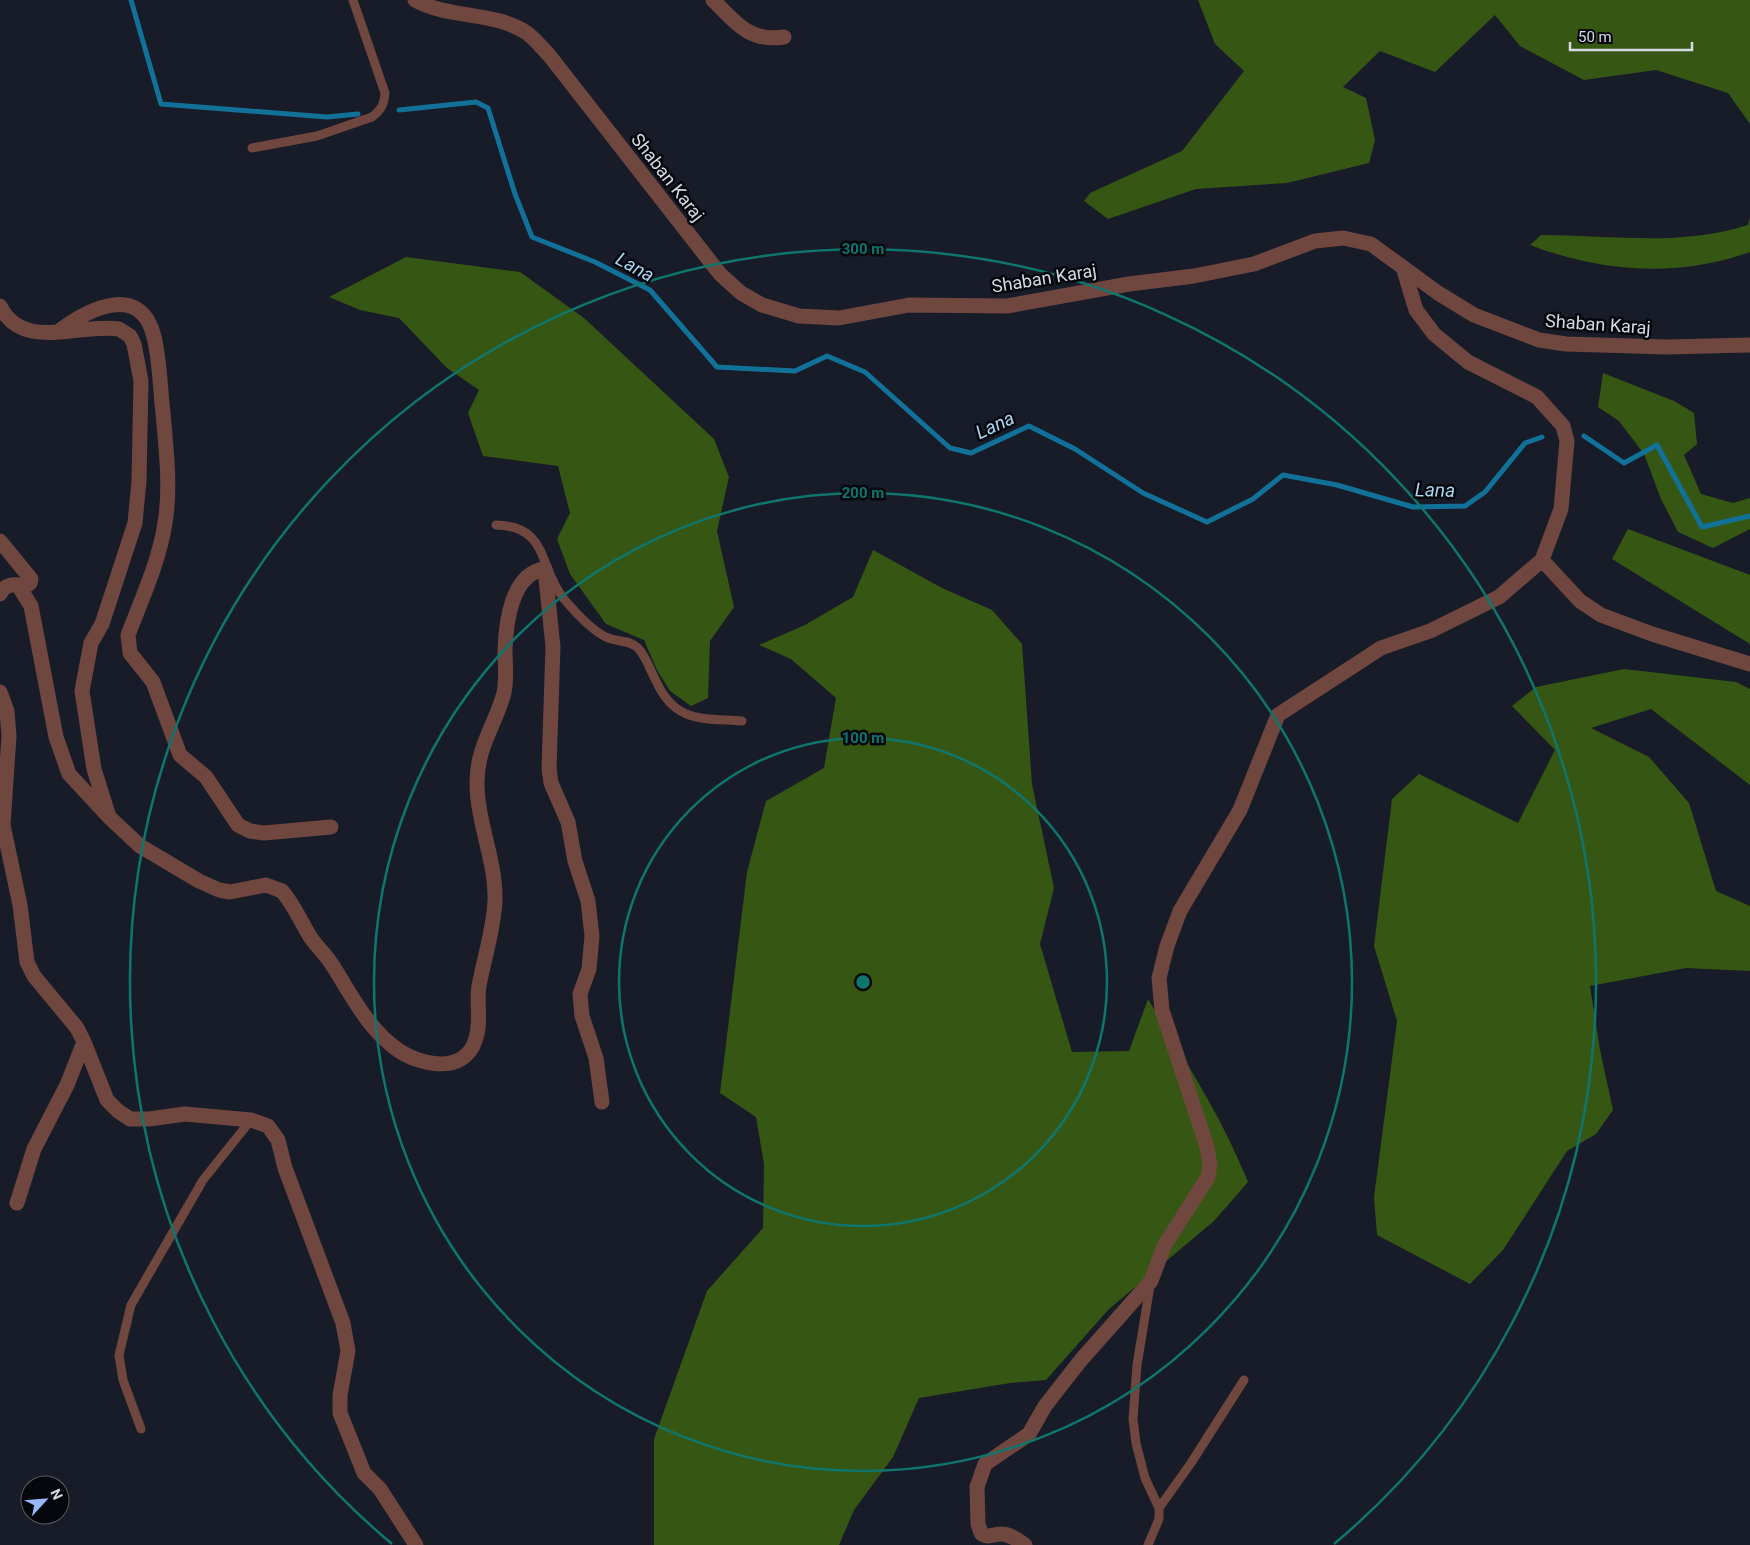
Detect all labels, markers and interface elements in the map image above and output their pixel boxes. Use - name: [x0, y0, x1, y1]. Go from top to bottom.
- scale bar: [1570, 20, 1692, 52]
- text: 50 m: [1578, 28, 1612, 46]
- street label: Shaban Karaj: [627, 129, 709, 225]
- text: 300 m: [842, 240, 884, 258]
- water label: Lana: [612, 247, 658, 287]
- street label: Shaban Karaj: [990, 259, 1098, 297]
- street label: Shaban Karaj: [1545, 310, 1651, 338]
- water label: Lana: [972, 406, 1018, 444]
- water label: Lana: [1415, 478, 1455, 502]
- text: 200 m: [842, 484, 884, 502]
- text: 100 m: [842, 729, 884, 747]
- centre of rings: [854, 973, 872, 991]
- north arrow: [20, 1475, 70, 1525]
- text: N: [47, 1486, 66, 1502]

